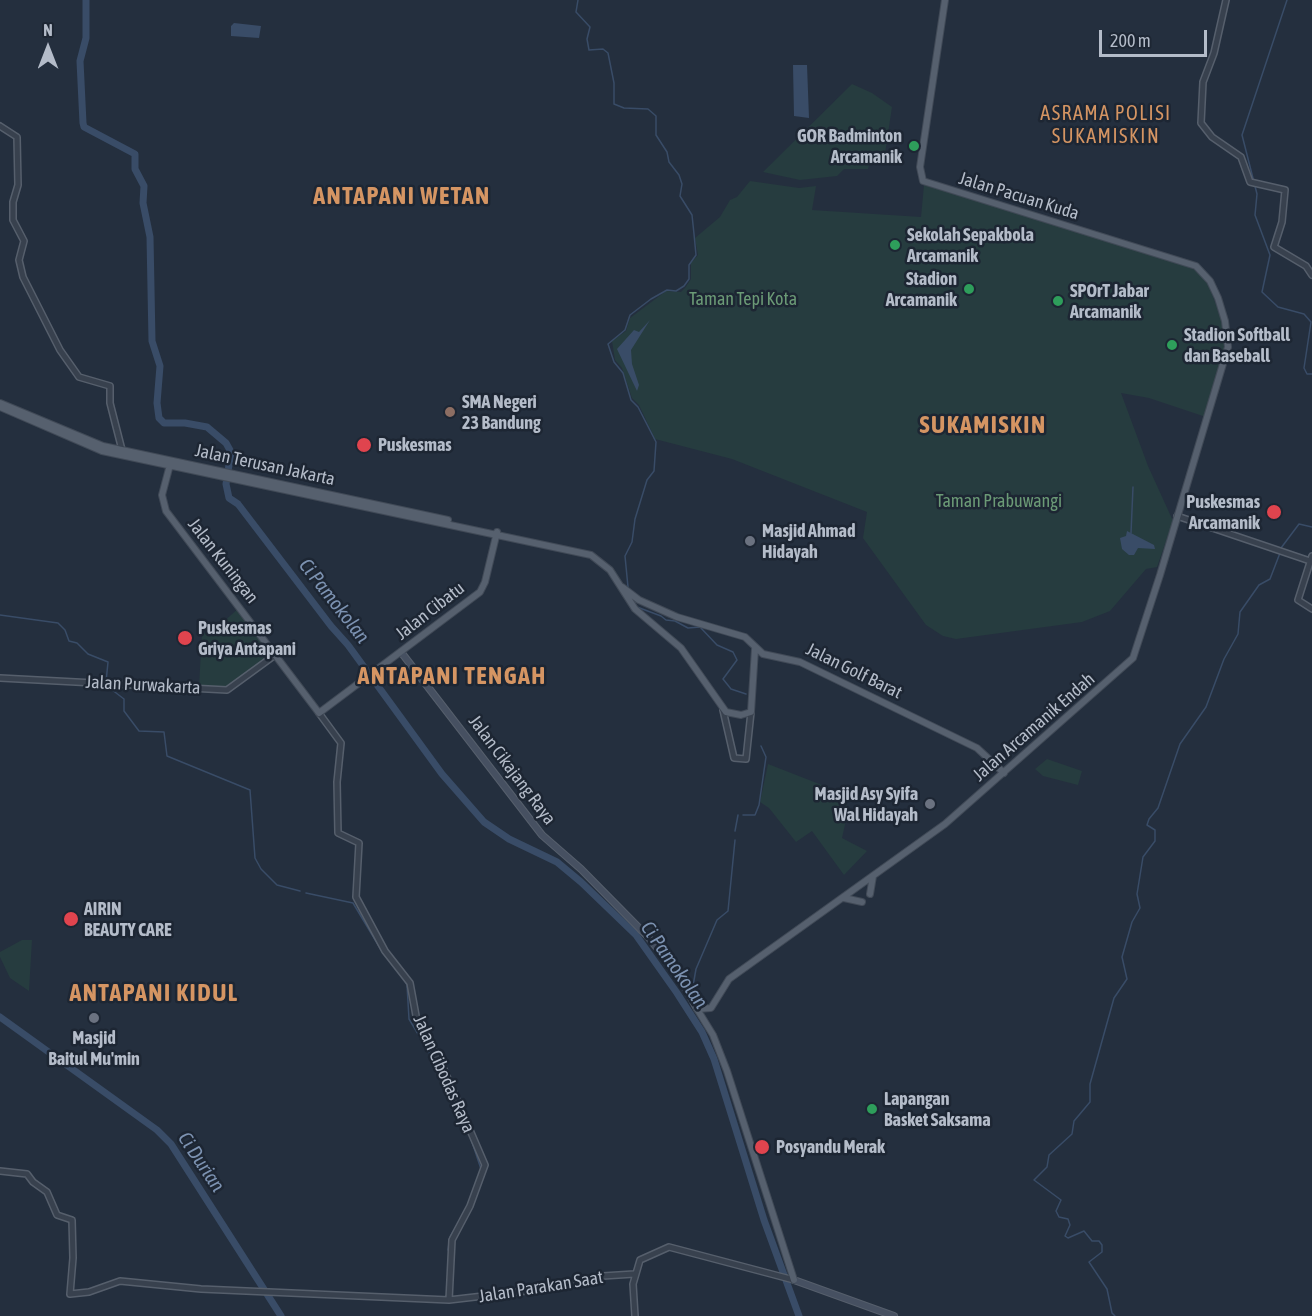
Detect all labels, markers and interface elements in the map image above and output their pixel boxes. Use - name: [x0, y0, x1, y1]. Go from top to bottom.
- north arrow: [18, 18, 78, 78]
- scale bar: [1102, 18, 1210, 56]
- text: N: [43, 21, 53, 39]
- text: 200 m: [1110, 30, 1151, 51]
- district label: ASRAMA POLISI SUKAMISKIN: [1040, 102, 1172, 149]
- place label: GOR Badminton Arcamanik: [797, 125, 902, 168]
- marker: GOR Badminton Arcamanik: [907, 139, 921, 153]
- street label: Jalan Pacuan Kuda: [956, 167, 1082, 225]
- district label: ANTAPANI WETAN: [313, 182, 491, 210]
- place label: Sekolah Sepakbola Arcamanik: [907, 224, 1034, 266]
- marker: Sekolah Sepakbola Arcamanik: [888, 238, 902, 252]
- place label: Stadion Arcamanik: [886, 268, 957, 310]
- place label: SPOrT Jabar Arcamanik: [1070, 280, 1149, 322]
- marker: Stadion Arcamanik: [962, 282, 976, 296]
- park label: Taman Tepi Kota: [689, 288, 797, 310]
- marker: SPOrT Jabar Arcamanik: [1051, 294, 1065, 308]
- place label: Stadion Softball dan Baseball: [1184, 324, 1290, 366]
- marker: Stadion Softball dan Baseball: [1165, 338, 1179, 352]
- place label: SMA Negeri 23 Bandung: [462, 391, 541, 434]
- marker: SMA Negeri 23 Bandung: [443, 405, 457, 419]
- district label: SUKAMISKIN: [919, 411, 1047, 439]
- place label: Puskesmas: [378, 434, 452, 456]
- marker: Puskesmas: [355, 436, 373, 454]
- street label: Jalan Terusan Jakarta: [193, 440, 337, 490]
- park label: Taman Prabuwangi: [936, 490, 1062, 512]
- place label: Puskesmas Arcamanik: [1186, 491, 1260, 534]
- marker: Puskesmas Arcamanik: [1265, 503, 1283, 521]
- street label: Jalan Kuningan: [183, 514, 263, 608]
- place label: Masjid Ahmad Hidayah: [762, 520, 855, 562]
- marker: Masjid Ahmad Hidayah: [743, 534, 757, 548]
- water label: Ci Pamokolan: [294, 554, 374, 648]
- street label: Jalan Cibatu: [391, 577, 469, 645]
- place label: Puskesmas Griya Antapani: [198, 617, 296, 660]
- marker: Puskesmas Griya Antapani: [176, 629, 194, 647]
- street label: Jalan Golf Barat: [802, 638, 906, 704]
- district label: ANTAPANI TENGAH: [357, 662, 547, 690]
- street label: Jalan Arcamanik Endah: [969, 668, 1099, 786]
- street label: Jalan Purwakarta: [85, 671, 201, 699]
- street label: Jalan Cikajang Raya: [464, 711, 560, 829]
- place label: Masjid Asy Syifa Wal Hidayah: [815, 783, 918, 826]
- marker: Masjid Asy Syifa Wal Hidayah: [923, 797, 937, 811]
- place label: AIRIN BEAUTY CARE: [84, 898, 172, 940]
- marker: AIRIN BEAUTY CARE: [62, 910, 80, 928]
- water label: Ci Pamokolan: [635, 917, 713, 1013]
- district label: ANTAPANI KIDUL: [69, 979, 239, 1007]
- marker: Masjid Baitul Mu'min: [87, 1011, 101, 1025]
- street label: Jalan Cibodas Raya: [408, 1012, 480, 1136]
- place label: Masjid Baitul Mu'min: [48, 1027, 140, 1070]
- place label: Lapangan Basket Saksama: [884, 1088, 991, 1130]
- marker: Lapangan Basket Saksama: [865, 1102, 879, 1116]
- water label: Ci Durian: [172, 1128, 230, 1196]
- place label: Posyandu Merak: [776, 1136, 885, 1158]
- marker: Posyandu Merak: [753, 1138, 771, 1156]
- street label: Jalan Parakan Saat: [477, 1267, 605, 1307]

